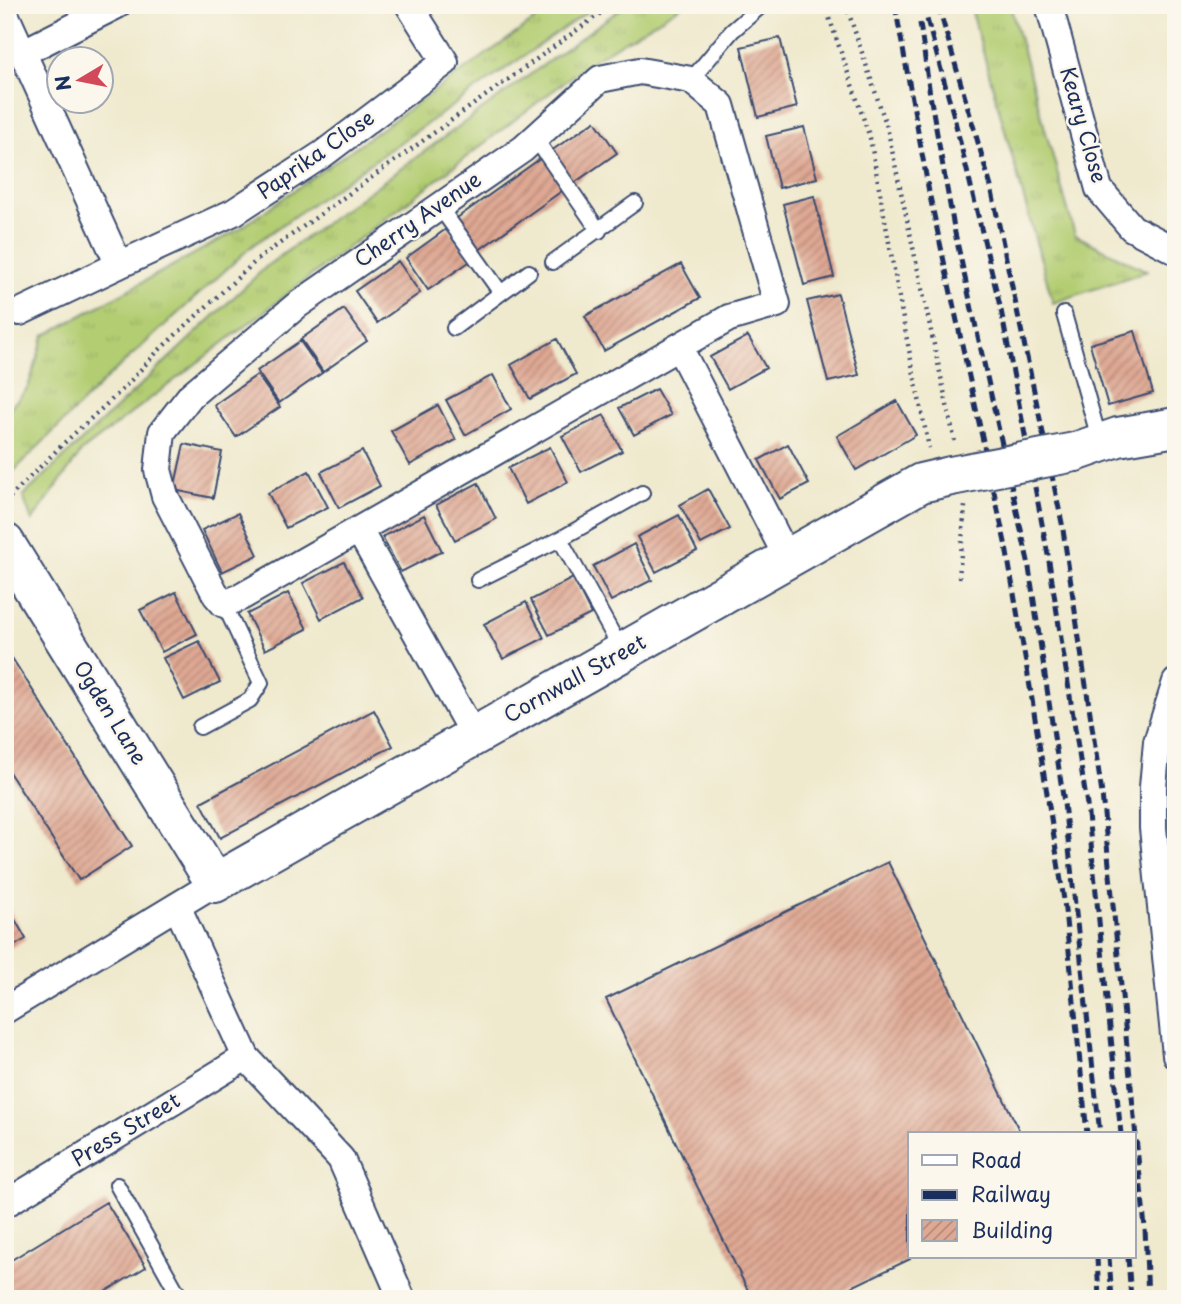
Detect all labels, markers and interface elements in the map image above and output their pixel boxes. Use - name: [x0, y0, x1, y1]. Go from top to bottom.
- north arrow: [46, 46, 116, 116]
- street label: Keary Close: [1053, 63, 1117, 186]
- text: N: [47, 73, 77, 93]
- street label: Paprika Close: [250, 101, 380, 206]
- street label: Cherry Avenue: [347, 163, 487, 274]
- street label: Cornwall Street: [497, 625, 651, 730]
- street label: Ogden Lane: [67, 653, 157, 770]
- street label: Press Street: [65, 1083, 185, 1173]
- legend: [908, 1132, 1136, 1258]
- text: Road: [971, 1143, 1022, 1175]
- text: Railway: [971, 1177, 1051, 1209]
- text: Building: [971, 1213, 1053, 1245]

